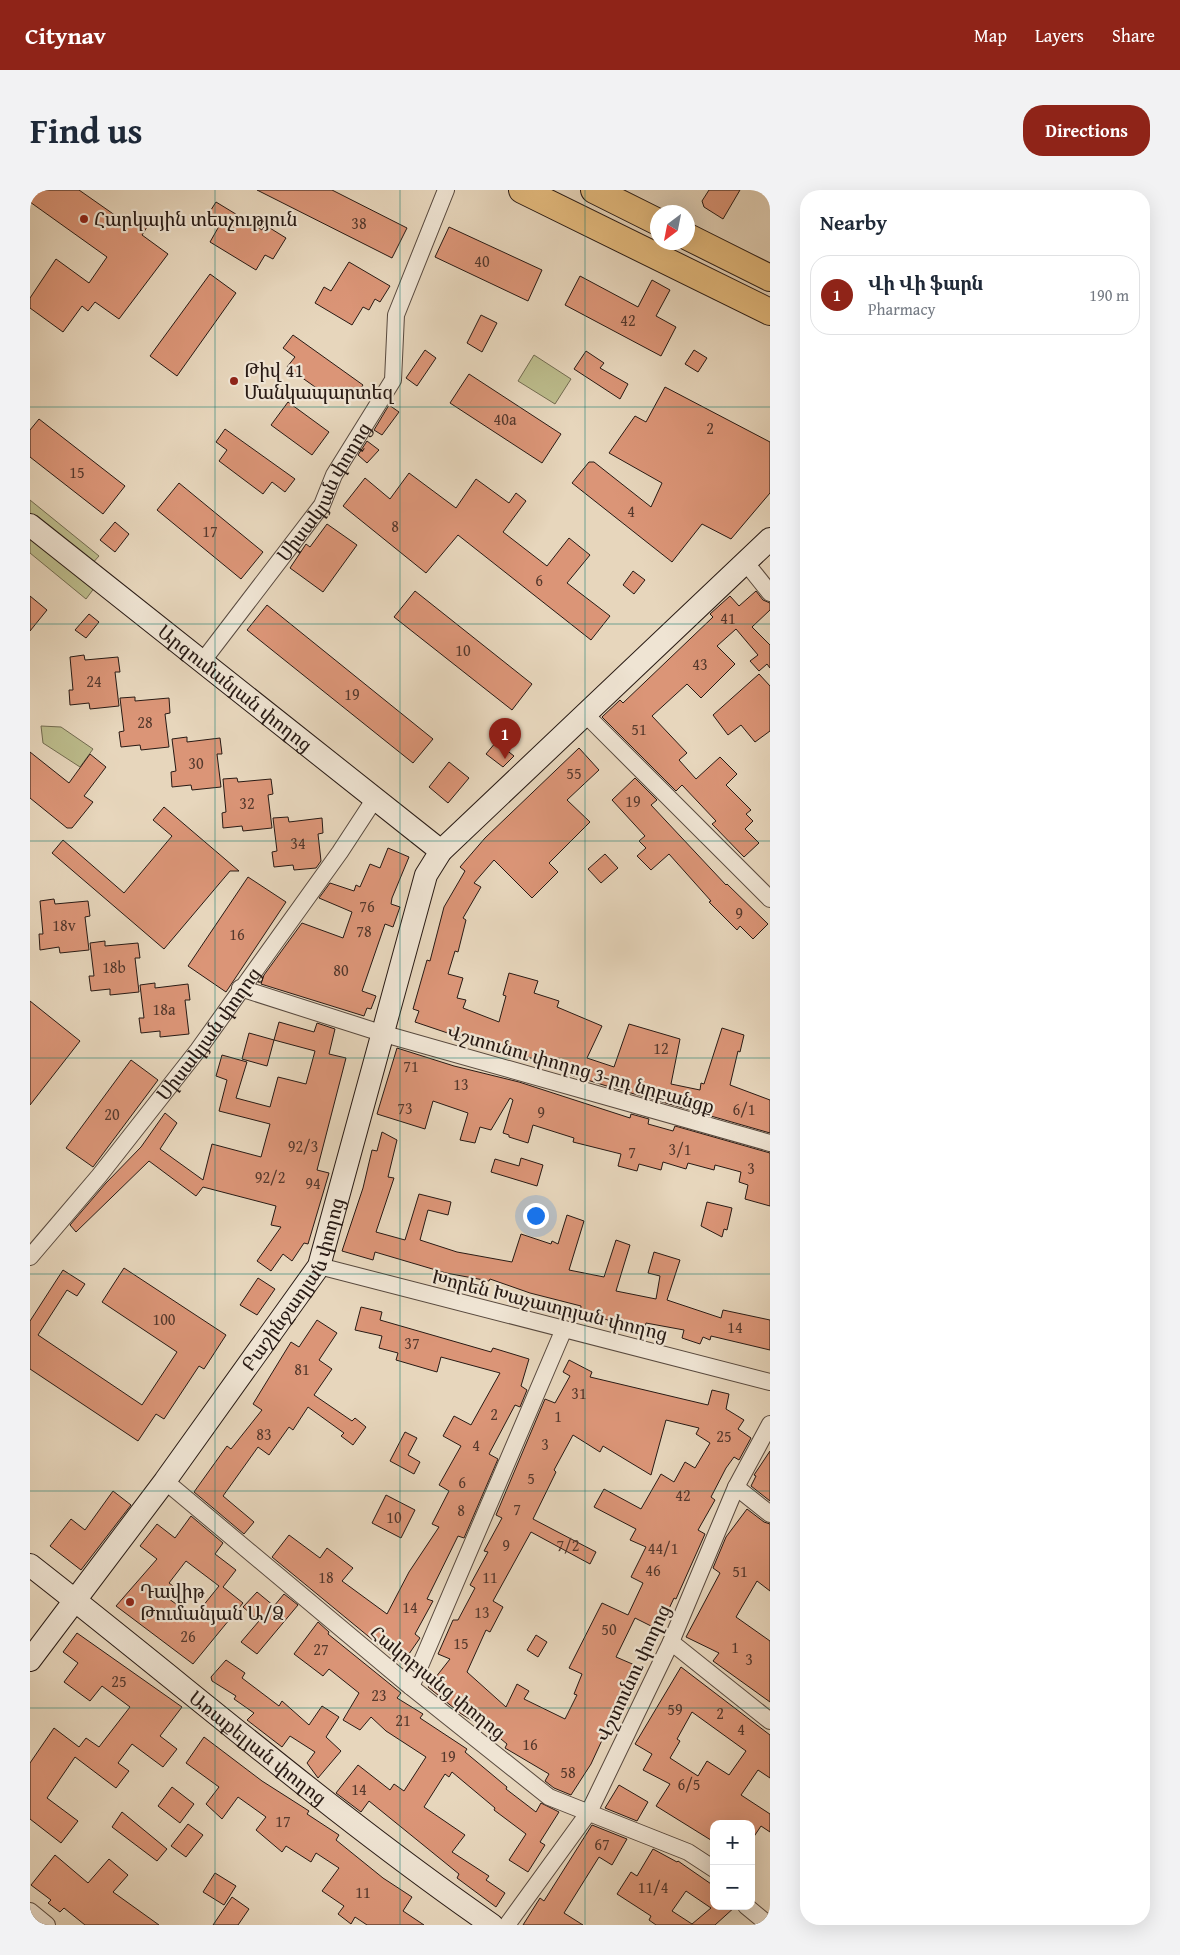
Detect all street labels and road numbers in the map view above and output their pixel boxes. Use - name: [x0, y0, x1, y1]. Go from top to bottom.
- street label: Սիսակյան փողոց: [270, 417, 378, 567]
- street label: Արզումանյան փողոց: [152, 618, 319, 758]
- street label: Սիսակյան փողոց: [150, 961, 267, 1106]
- street label: Վշտունու փողոց 3-րդ նրբանցք: [444, 1017, 718, 1121]
- street label: Բաշինջաղյան փողոց: [234, 1194, 351, 1376]
- street label: Խորեն Խաչատրյան փողոց: [429, 1262, 671, 1348]
- street label: Վշտունու փողոց: [589, 1599, 677, 1747]
- street label: Հակոբյանց փողոց: [364, 1618, 512, 1746]
- street label: Առաքելյան փողոց: [183, 1684, 333, 1811]

